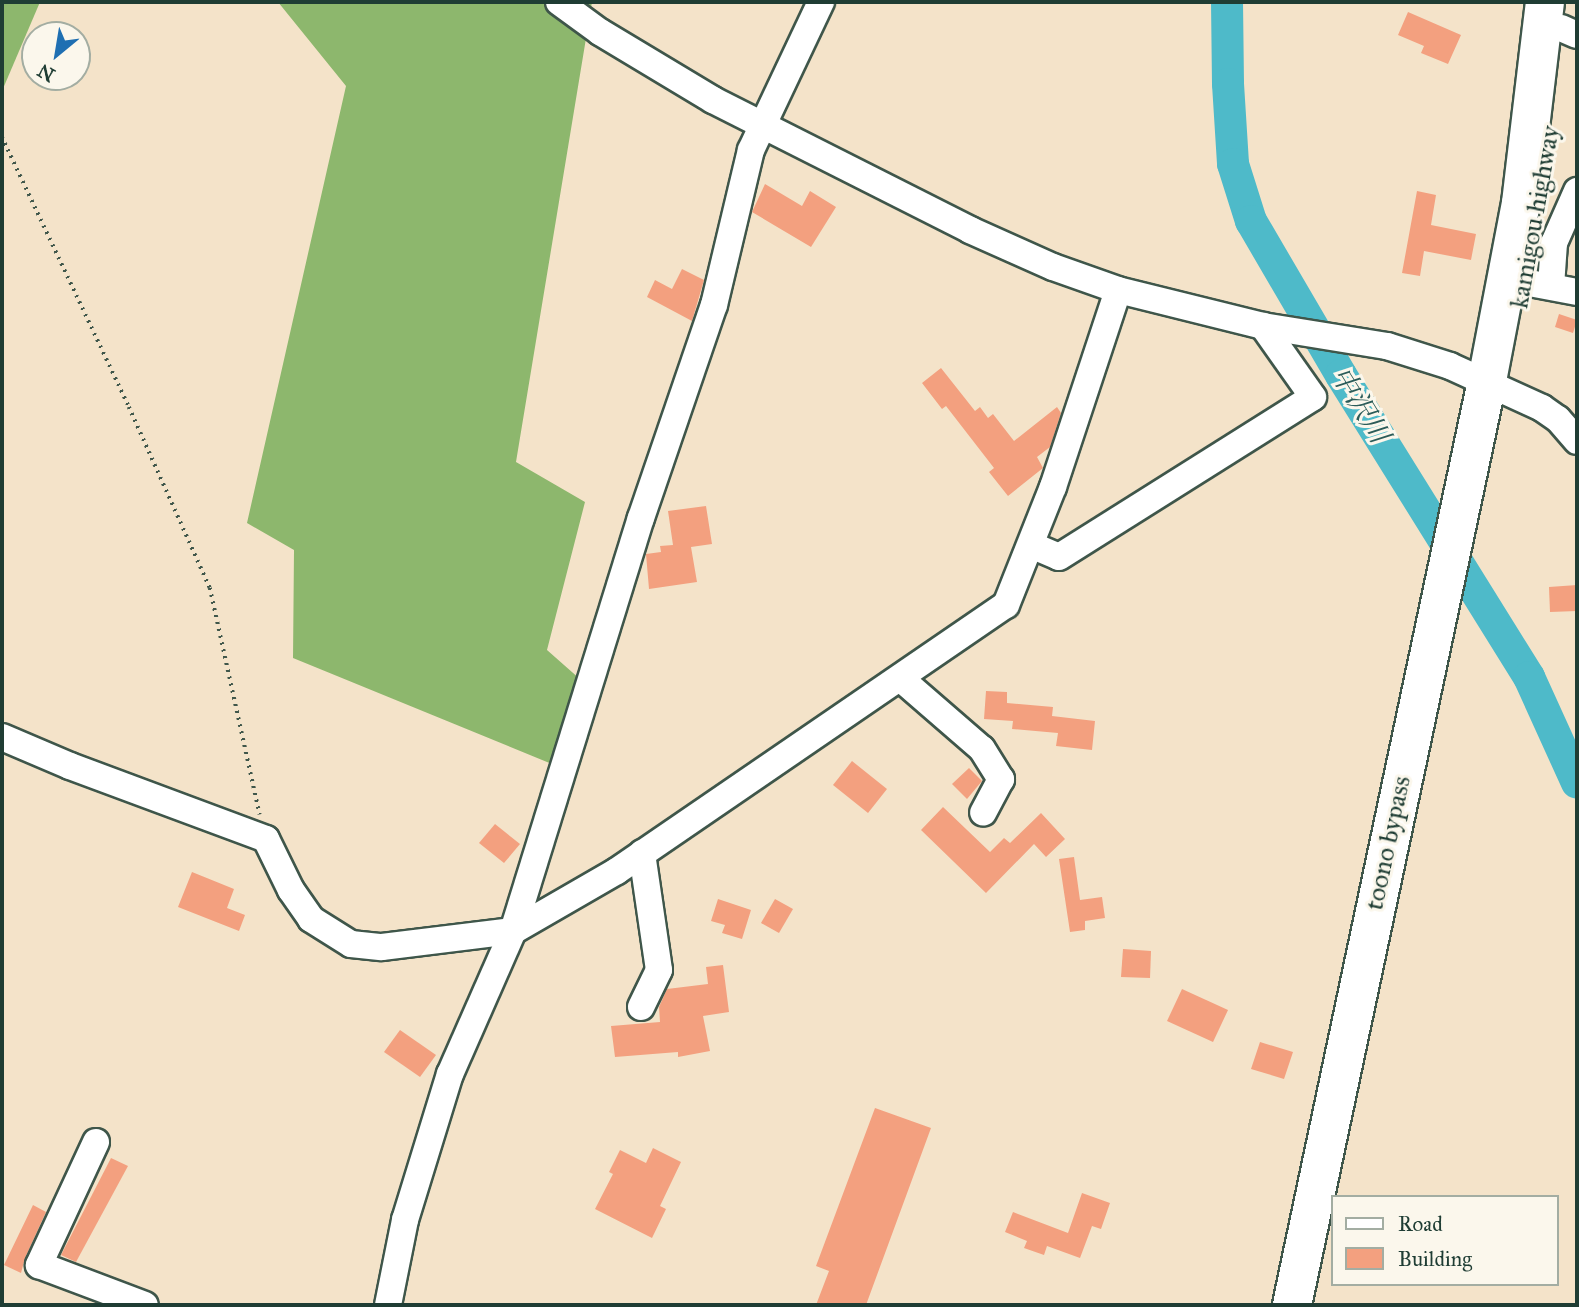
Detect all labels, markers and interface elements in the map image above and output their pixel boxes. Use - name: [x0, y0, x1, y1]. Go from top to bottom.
- north arrow: [21, 21, 91, 91]
- text: N: [34, 59, 59, 87]
- street label: kamigou highway: [1504, 123, 1566, 311]
- water label: 中沢川: [1323, 360, 1397, 450]
- street label: toono bypass: [1359, 773, 1417, 913]
- legend: [1330, 1195, 1558, 1286]
- text: Road: [1398, 1211, 1443, 1237]
- text: Building: [1398, 1246, 1472, 1272]

